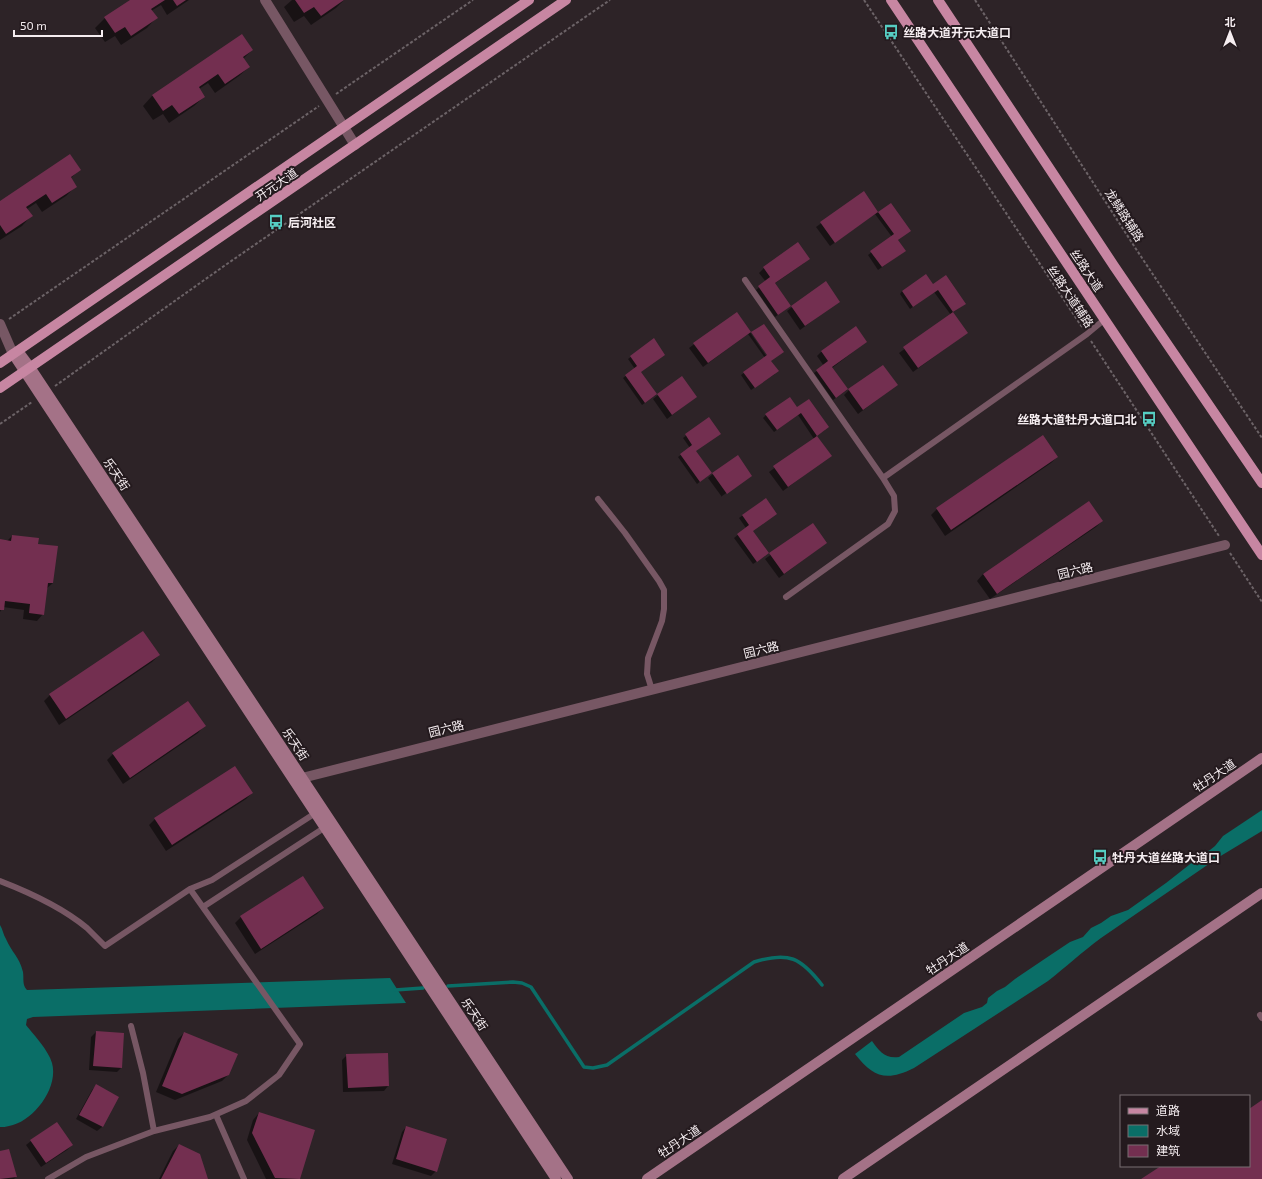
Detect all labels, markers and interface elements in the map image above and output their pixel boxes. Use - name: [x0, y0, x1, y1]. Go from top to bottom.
- scale bar: [14, 12, 102, 38]
- north arrow: [1210, 12, 1250, 52]
- text: 北: [1225, 15, 1236, 28]
- text: 50 m: [20, 18, 47, 32]
- bus stop icon: 丝路大道开元大道口: [882, 23, 900, 41]
- place label: 丝路大道开元大道口: [903, 25, 1011, 39]
- street label: 开元大道: [252, 165, 300, 203]
- street label: 龙鳞路辅路: [1103, 186, 1147, 244]
- bus stop icon: 后河社区: [267, 213, 285, 231]
- place label: 后河社区: [288, 215, 336, 229]
- street label: 丝路大道: [1068, 246, 1106, 294]
- street label: 丝路大道辅路: [1045, 262, 1097, 330]
- bus stop icon: 丝路大道牡丹大道口北: [1140, 410, 1158, 428]
- place label: 丝路大道牡丹大道口北: [1017, 412, 1137, 426]
- street label: 乐天街: [101, 455, 133, 493]
- street label: 园六路: [1056, 559, 1094, 581]
- street label: 园六路: [742, 638, 780, 660]
- street label: 园六路: [427, 717, 465, 739]
- street label: 乐天街: [280, 725, 312, 763]
- street label: 牡丹大道: [1190, 756, 1238, 794]
- bus stop icon: 牡丹大道丝路大道口: [1091, 848, 1109, 866]
- place label: 牡丹大道丝路大道口: [1112, 850, 1220, 864]
- street label: 牡丹大道: [923, 939, 971, 977]
- street label: 乐天街: [459, 995, 491, 1033]
- legend: [1120, 1095, 1250, 1167]
- text: 道路: [1156, 1103, 1180, 1117]
- street label: 牡丹大道: [655, 1122, 703, 1160]
- text: 水域: [1156, 1123, 1180, 1137]
- text: 建筑: [1156, 1143, 1180, 1157]

